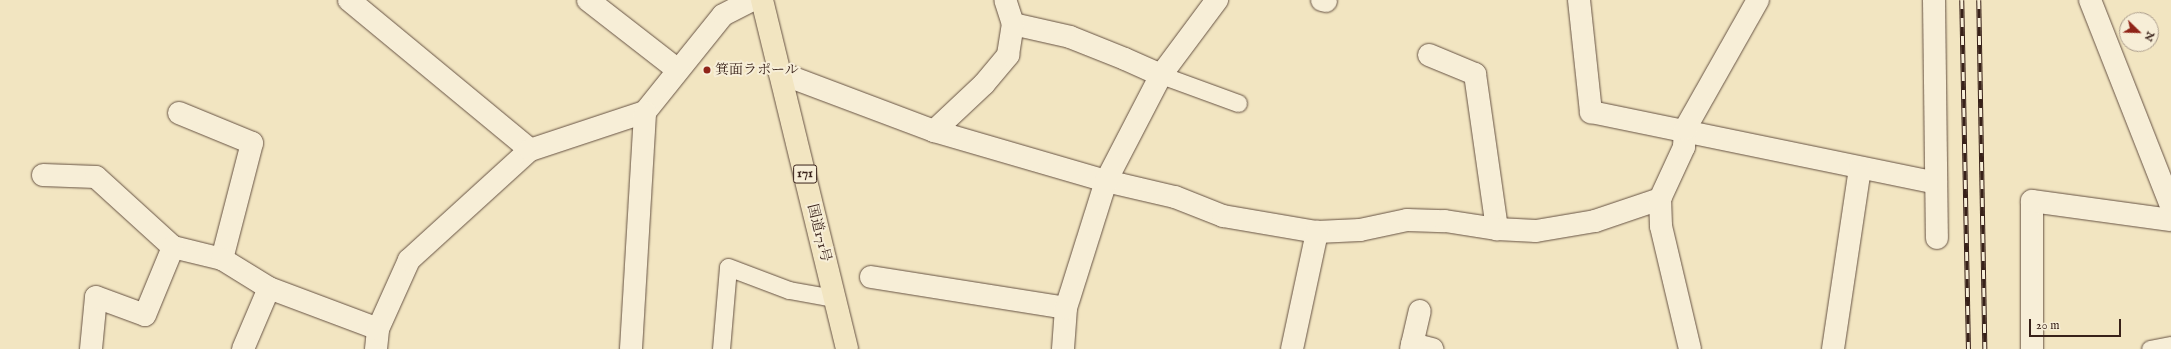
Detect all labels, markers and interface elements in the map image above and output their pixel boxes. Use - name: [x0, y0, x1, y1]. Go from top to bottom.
- north arrow: [2119, 12, 2159, 52]
- text: N: [2141, 29, 2157, 43]
- place label: 箕面ラポール: [715, 62, 799, 78]
- marker: 箕面ラポール: [702, 65, 712, 75]
- road number: 171: [793, 163, 817, 185]
- street label: 国道171号: [804, 202, 834, 264]
- scale bar: [2031, 311, 2123, 337]
- text: 20 m: [2036, 318, 2059, 333]

